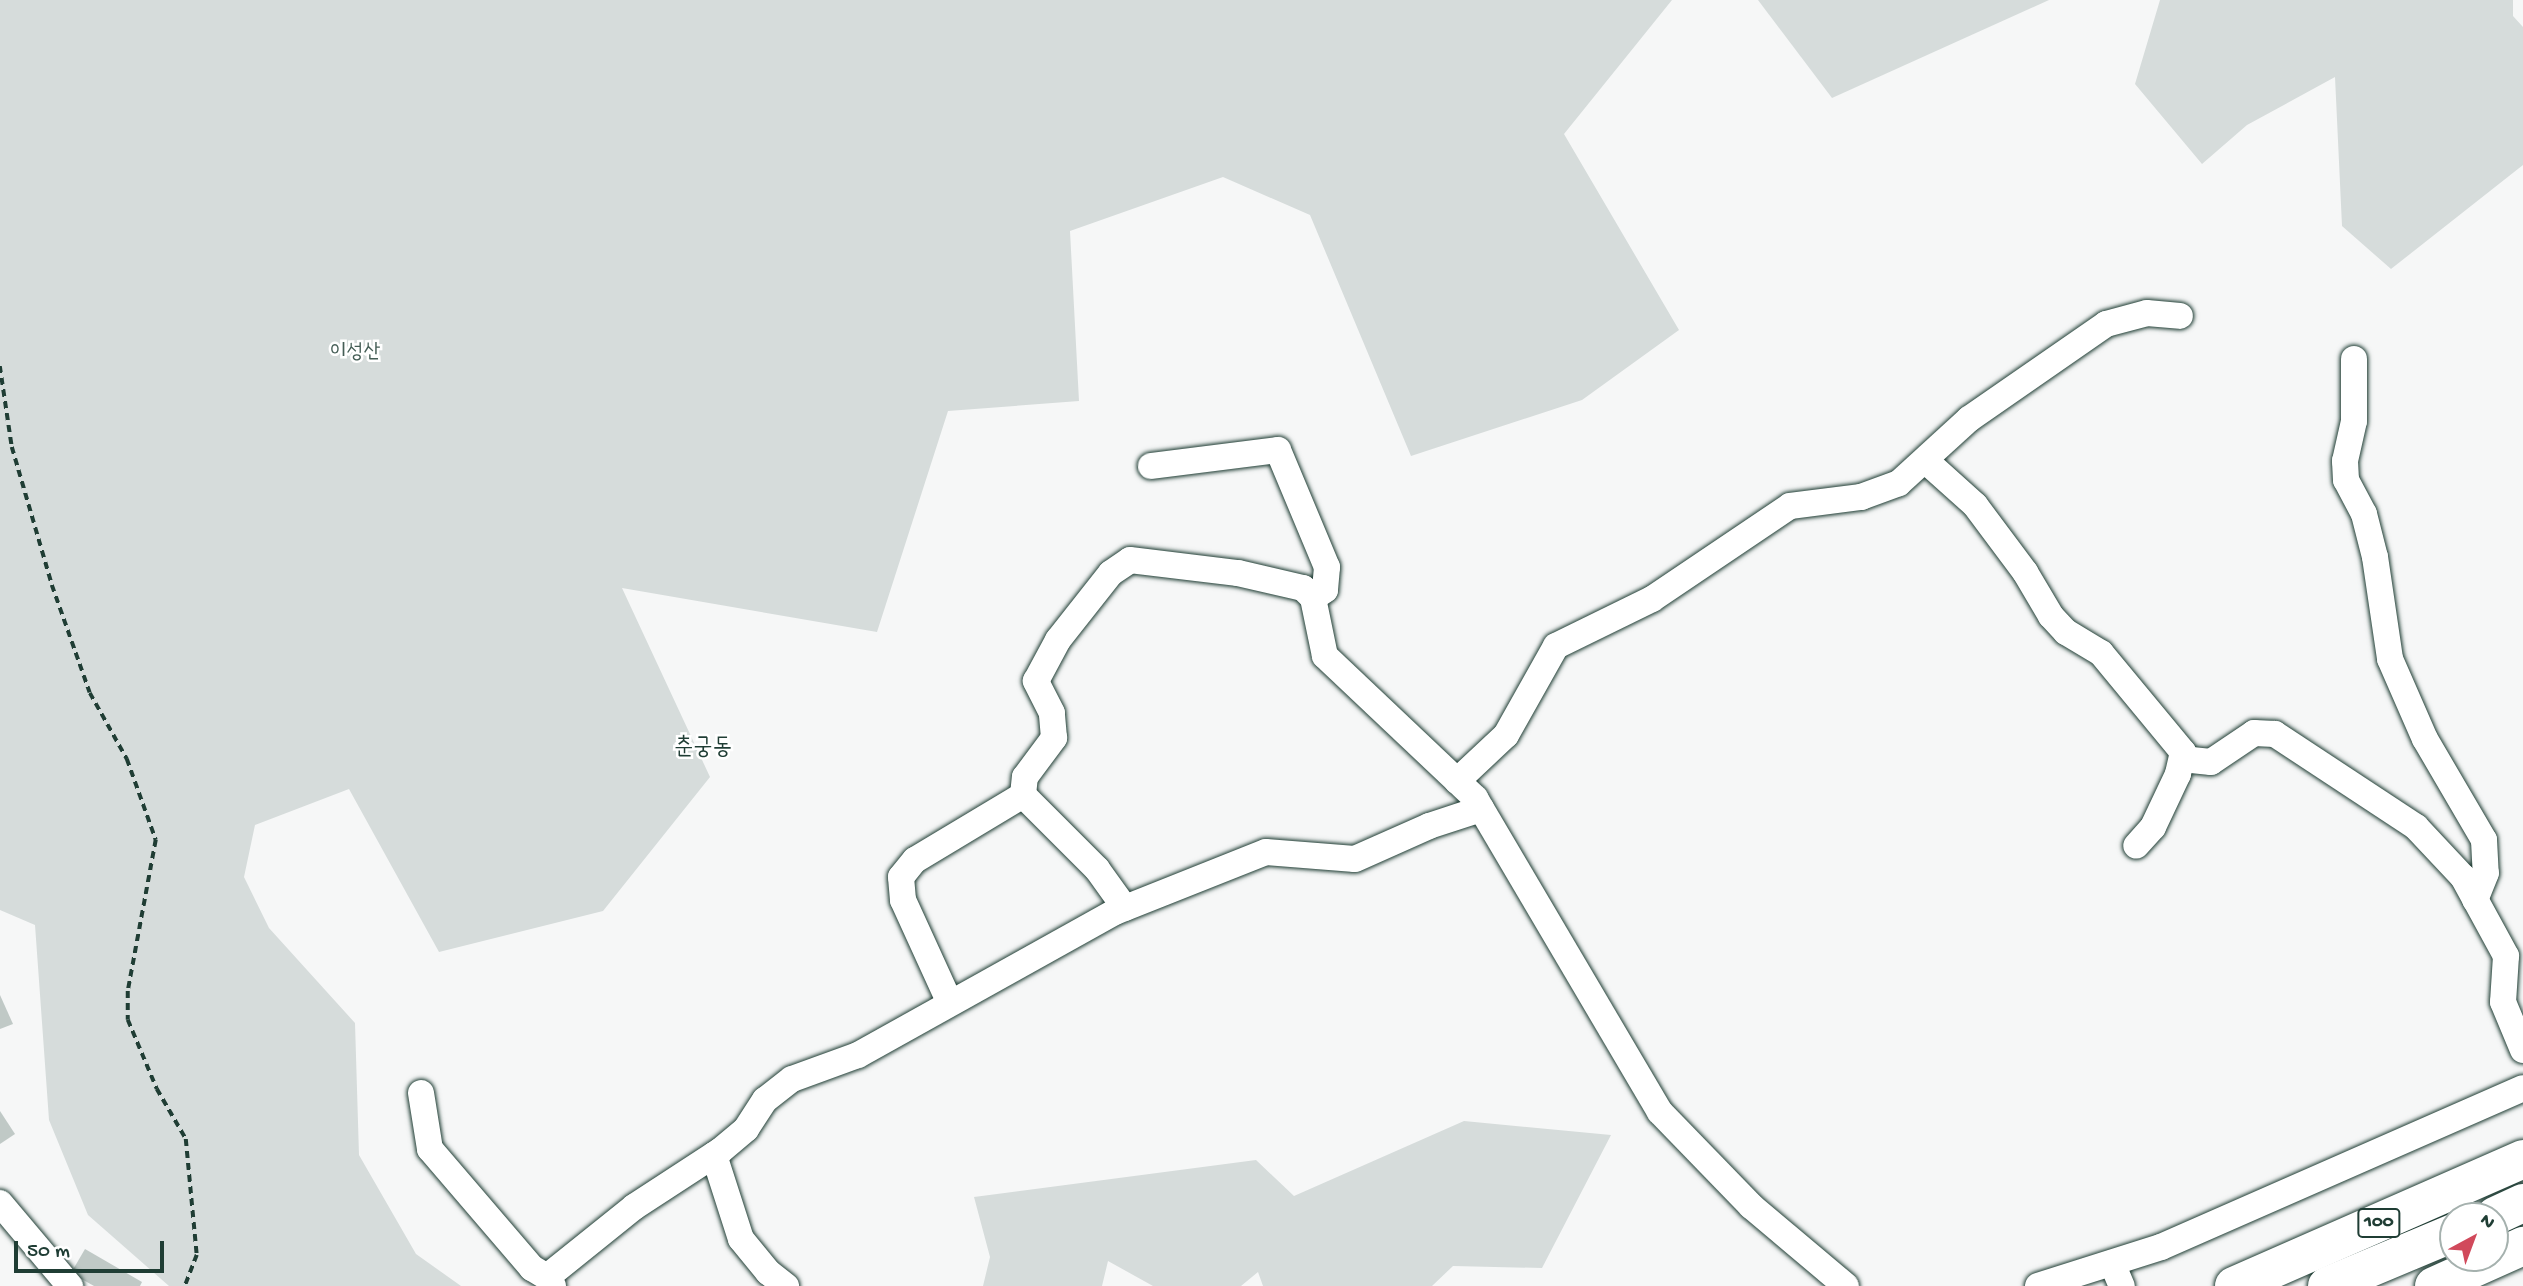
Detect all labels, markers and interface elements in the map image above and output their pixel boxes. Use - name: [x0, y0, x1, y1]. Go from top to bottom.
- park label: 이성산: [330, 341, 380, 367]
- district label: 춘궁동: [674, 735, 732, 763]
- north arrow: [2439, 1202, 2509, 1272]
- road number: 100: [2356, 1208, 2402, 1238]
- text: N: [2475, 1210, 2499, 1235]
- scale bar: [18, 1226, 168, 1270]
- text: 50 m: [27, 1240, 70, 1265]

